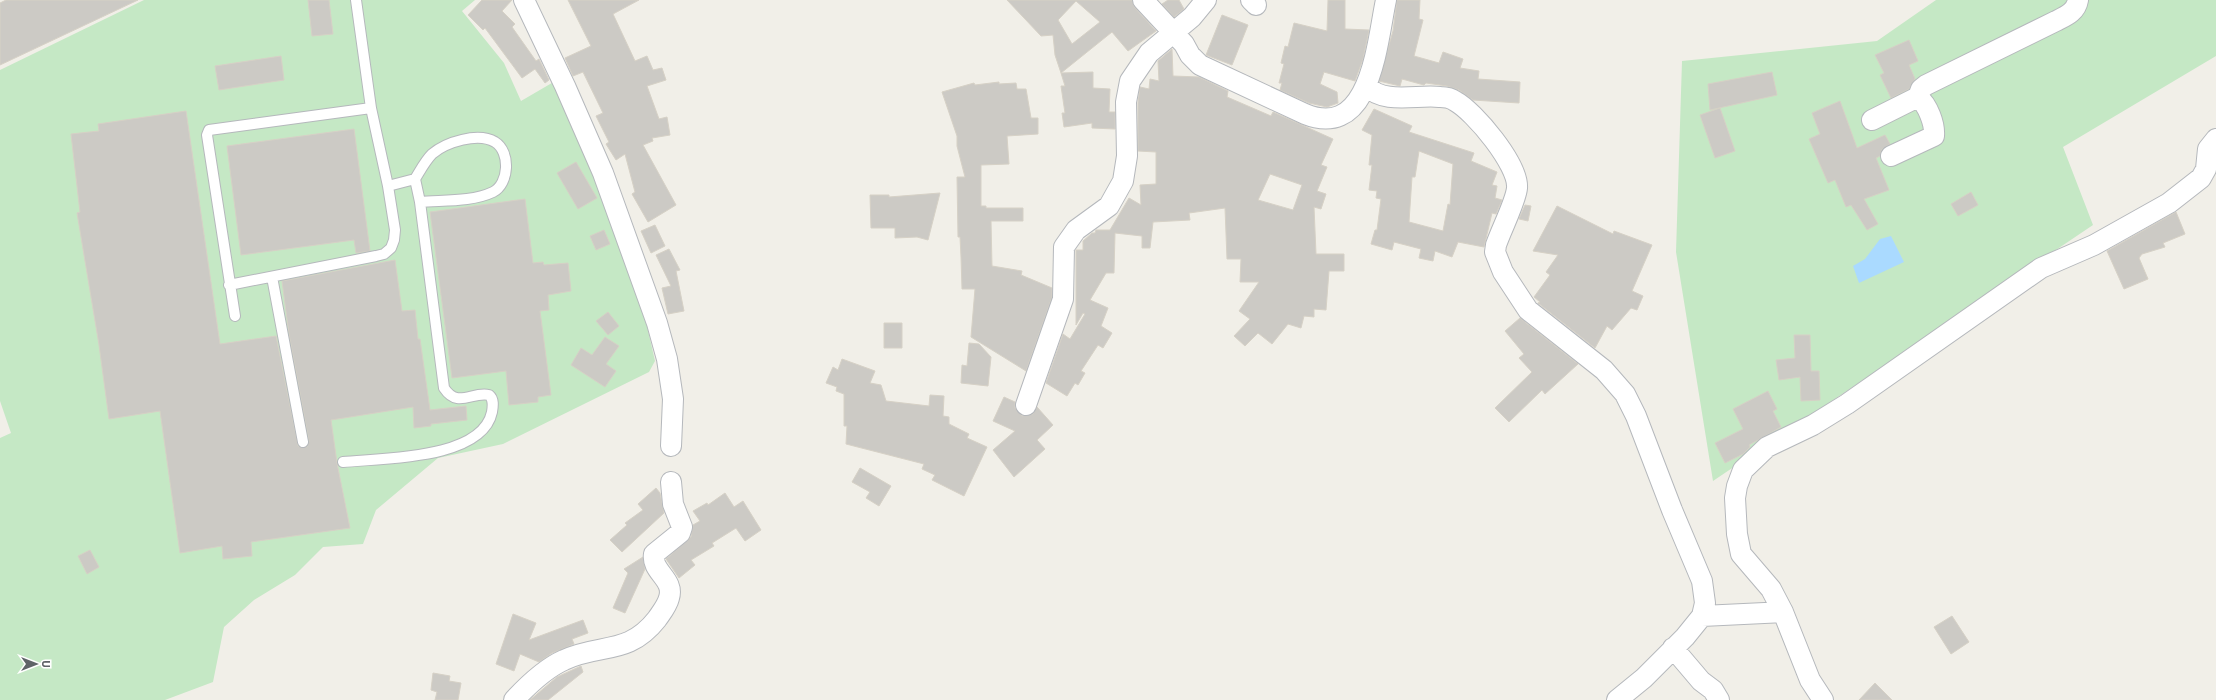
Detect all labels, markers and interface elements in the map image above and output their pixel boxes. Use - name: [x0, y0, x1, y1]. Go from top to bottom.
- north arrow: [16, 644, 56, 684]
- text: U: [39, 660, 53, 668]

